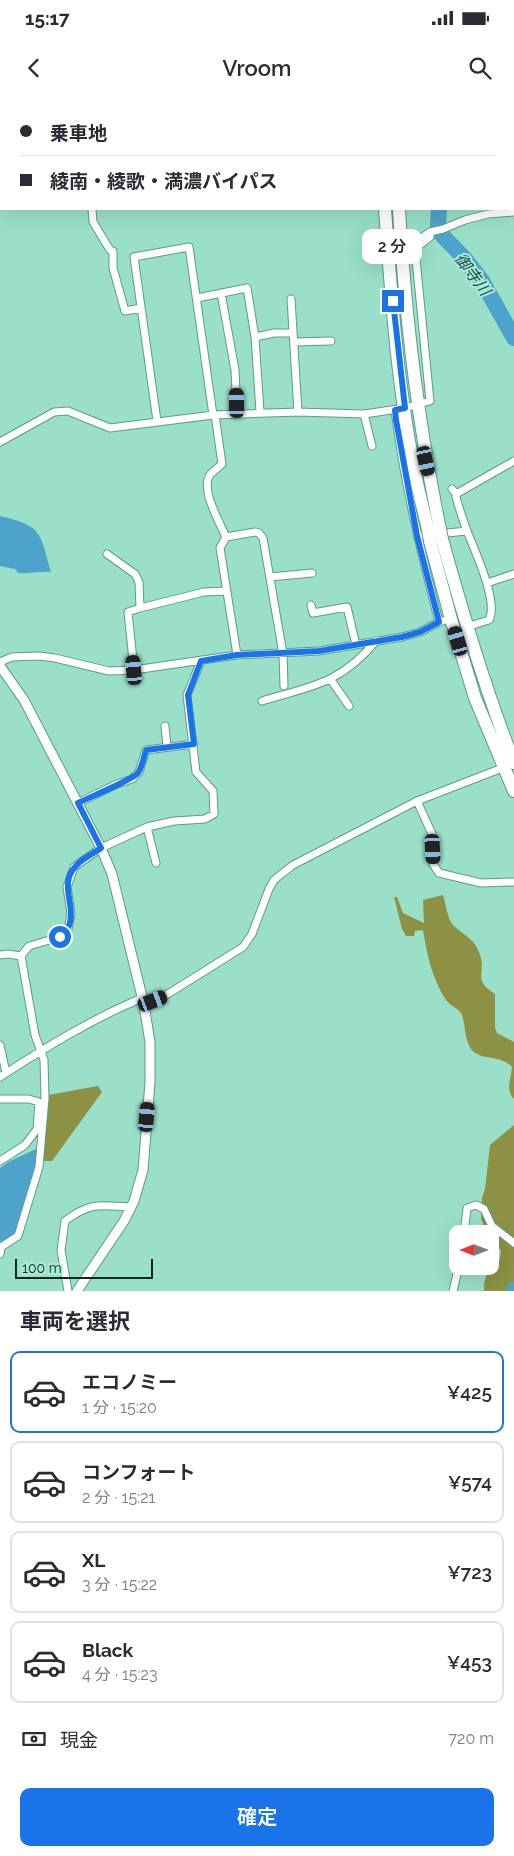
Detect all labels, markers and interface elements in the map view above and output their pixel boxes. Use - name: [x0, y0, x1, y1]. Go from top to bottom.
- text: 15:17: [25, 7, 70, 29]
- icon: back: [20, 54, 48, 82]
- icon: search: [466, 54, 494, 82]
- text: Vroom: [223, 55, 291, 81]
- text: 乗車地: [50, 122, 107, 144]
- text: 綾南・綾歌・満濃バイパス: [50, 170, 278, 192]
- callout: 2 分: [363, 228, 423, 264]
- text: 2 分: [378, 237, 406, 256]
- water label: 御寺川: [451, 249, 496, 301]
- route end: [382, 290, 404, 312]
- car: [229, 388, 244, 418]
- car: [415, 445, 436, 477]
- car: [446, 625, 469, 657]
- car: [125, 654, 142, 686]
- car: [424, 834, 441, 864]
- route start: [49, 926, 71, 948]
- car: [136, 989, 169, 1013]
- car: [138, 1101, 155, 1133]
- north arrow: [449, 1225, 499, 1275]
- map controls: [449, 1225, 499, 1275]
- scale bar: [15, 1256, 152, 1279]
- text: 100 m: [22, 1260, 62, 1276]
- text: 車両を選択: [20, 1308, 130, 1334]
- icon: car: [22, 1370, 67, 1415]
- text: エコノミー: [82, 1371, 177, 1393]
- text: ¥425: [447, 1381, 492, 1403]
- text: 1 分 · 15:20: [82, 1398, 157, 1417]
- icon: car: [22, 1460, 67, 1505]
- text: コンフォート: [82, 1461, 195, 1483]
- text: ¥574: [448, 1471, 492, 1493]
- text: 2 分 · 15:21: [82, 1488, 155, 1507]
- text: XL: [82, 1549, 105, 1571]
- icon: car: [22, 1550, 67, 1595]
- text: ¥723: [447, 1561, 492, 1583]
- text: 3 分 · 15:22: [82, 1575, 157, 1594]
- text: Black: [82, 1639, 133, 1661]
- icon: car: [22, 1640, 67, 1685]
- text: ¥453: [447, 1651, 492, 1673]
- text: 4 分 · 15:23: [82, 1665, 157, 1684]
- icon: cash: [20, 1725, 48, 1753]
- text: 現金: [60, 1729, 98, 1751]
- text: 720 m: [449, 1729, 494, 1748]
- button: 確定: [20, 1788, 494, 1846]

